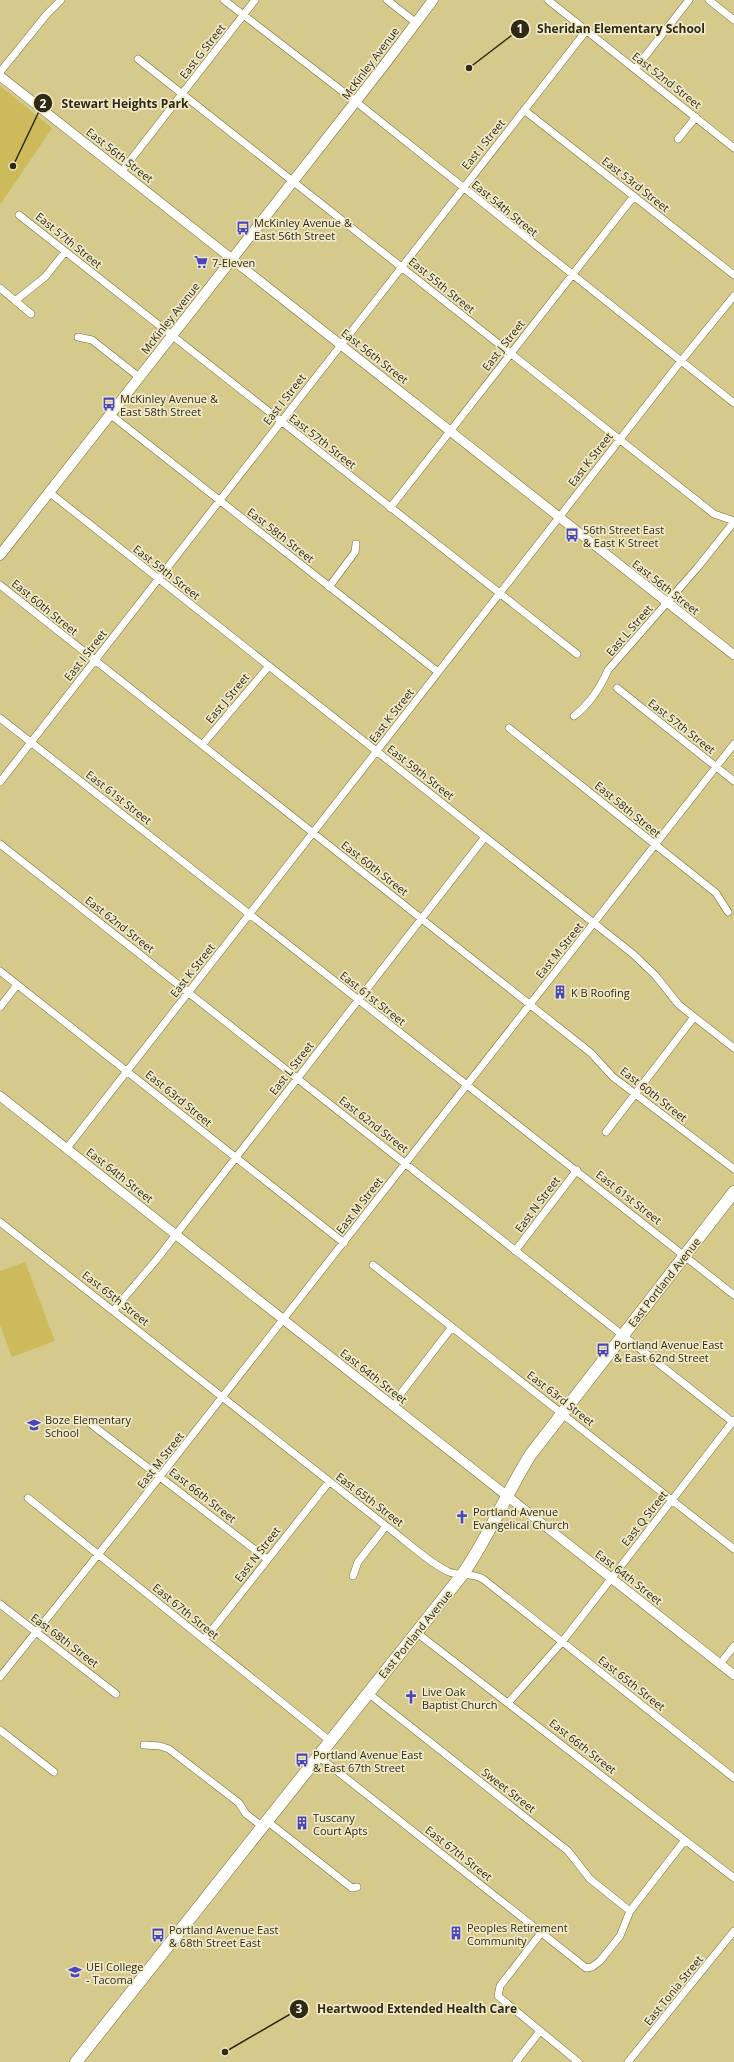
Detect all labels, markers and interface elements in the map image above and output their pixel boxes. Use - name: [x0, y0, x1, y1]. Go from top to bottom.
- callout: Sheridan Elementary School: [510, 17, 713, 41]
- street label: East G Street: [176, 20, 228, 82]
- text: 1: [517, 20, 523, 37]
- text: Sheridan Elementary School: [537, 20, 705, 37]
- street label: McKinley Avenue: [338, 24, 402, 102]
- street label: East 52nd Street: [629, 48, 705, 112]
- callout: Stewart Heights Park: [33, 91, 196, 115]
- text: 2: [40, 95, 47, 112]
- text: Stewart Heights Park: [62, 95, 189, 112]
- street label: East I Street: [458, 116, 508, 172]
- street label: East 56th Street: [83, 124, 157, 186]
- street label: East 53rd Street: [599, 153, 673, 215]
- street label: East 54th Street: [469, 177, 541, 239]
- street label: East 57th Street: [33, 209, 105, 271]
- place label: McKinley Avenue & East 56th Street: [254, 215, 352, 243]
- bus stop icon: McKinley Avenue & East 56th Street: [235, 220, 251, 236]
- supermarket icon: 7-Eleven: [193, 254, 209, 270]
- street label: East 55th Street: [406, 254, 478, 316]
- place label: 7-Eleven: [212, 255, 255, 270]
- street label: McKinley Avenue: [137, 279, 203, 357]
- street label: East J Street: [478, 316, 528, 374]
- street label: East 56th Street: [338, 325, 412, 387]
- street label: East I Street: [259, 370, 309, 428]
- place label: McKinley Avenue & East 58th Street: [120, 391, 218, 419]
- bus stop icon: McKinley Avenue & East 58th Street: [101, 396, 117, 412]
- street label: East 57th Street: [286, 410, 360, 472]
- street label: East K Street: [564, 429, 616, 489]
- street label: East 58th Street: [244, 504, 318, 566]
- place label: 56th Street East & East K Street: [583, 522, 664, 550]
- bus stop icon: 56th Street East & East K Street: [564, 527, 580, 543]
- street label: East 59th Street: [130, 541, 204, 603]
- street label: East 56th Street: [629, 556, 703, 618]
- street label: East 60th Street: [9, 576, 81, 638]
- street label: East L Street: [602, 601, 656, 659]
- street label: East I Street: [60, 626, 110, 684]
- street label: East J Street: [202, 670, 252, 726]
- street label: East K Street: [365, 685, 417, 745]
- street label: East 57th Street: [645, 695, 719, 757]
- street label: East 59th Street: [384, 741, 458, 803]
- street label: East 61st Street: [83, 767, 155, 827]
- street label: East 58th Street: [592, 778, 664, 840]
- street label: East 60th Street: [338, 837, 412, 899]
- street label: East 62nd Street: [82, 892, 158, 956]
- street label: East M Street: [532, 919, 586, 981]
- street label: East K Street: [166, 940, 218, 1000]
- street label: East 61st Street: [337, 968, 409, 1028]
- building icon: K B Roofing: [552, 984, 568, 1000]
- place label: K B Roofing: [571, 985, 630, 1000]
- street label: East L Street: [266, 1038, 317, 1098]
- street label: East 60th Street: [617, 1063, 691, 1125]
- street label: East 63rd Street: [143, 1066, 215, 1130]
- street label: East 62nd Street: [336, 1092, 412, 1156]
- street label: East 64th Street: [83, 1144, 157, 1206]
- street label: East 61st Street: [593, 1167, 665, 1227]
- street label: East N Street: [511, 1173, 563, 1235]
- street label: East M Street: [332, 1174, 386, 1236]
- street label: East Portland Avenue: [624, 1234, 704, 1330]
- street label: East 65th Street: [79, 1267, 153, 1329]
- place label: Portland Avenue East & East 62nd Street: [614, 1337, 723, 1365]
- bus stop icon: Portland Avenue East & East 62nd Street: [595, 1342, 611, 1358]
- street label: East 64th Street: [337, 1345, 411, 1407]
- street label: East 63rd Street: [524, 1367, 598, 1429]
- place label: Boze Elementary School: [45, 1412, 132, 1440]
- school or university icon: Boze Elementary School: [26, 1417, 42, 1433]
- street label: East M Street: [133, 1429, 187, 1491]
- street label: East 66th Street: [166, 1464, 240, 1526]
- street label: East 65th Street: [333, 1469, 407, 1529]
- street label: East Q Street: [618, 1487, 670, 1549]
- place label: Portland Avenue Evangelical Church: [473, 1504, 569, 1532]
- church icon: Portland Avenue Evangelical Church: [454, 1509, 470, 1525]
- street label: East N Street: [231, 1523, 283, 1585]
- street label: East 64th Street: [592, 1546, 666, 1608]
- street label: East 67th Street: [150, 1580, 222, 1642]
- street label: East Portland Avenue: [375, 1587, 455, 1681]
- street label: East 68th Street: [28, 1610, 102, 1670]
- street label: East 65th Street: [595, 1652, 669, 1714]
- place label: Live Oak Baptist Church: [422, 1684, 498, 1712]
- church icon: Live Oak Baptist Church: [403, 1689, 419, 1705]
- street label: East 66th Street: [546, 1715, 620, 1777]
- place label: Portland Avenue East & East 67th Street: [313, 1747, 422, 1775]
- bus stop icon: Portland Avenue East & East 67th Street: [294, 1752, 310, 1768]
- street label: Sweet Street: [479, 1764, 539, 1816]
- place label: Tuscany Court Apts: [313, 1810, 367, 1838]
- building icon: Tuscany Court Apts: [294, 1815, 310, 1831]
- street label: East 67th Street: [422, 1822, 496, 1884]
- place label: Peoples Retirement Community: [467, 1920, 568, 1948]
- place label: Portland Avenue East & 68th Street East: [169, 1922, 278, 1950]
- building icon: Peoples Retirement Community: [448, 1925, 464, 1941]
- bus stop icon: Portland Avenue East & 68th Street East: [150, 1927, 166, 1943]
- street label: East Tonia Street: [640, 1952, 706, 2028]
- place label: UEI College - Tacoma: [86, 1959, 144, 1987]
- school or university icon: UEI College - Tacoma: [67, 1964, 83, 1980]
- callout: Heartwood Extended Health Care: [289, 1997, 525, 2021]
- text: 3: [296, 2000, 303, 2017]
- text: Heartwood Extended Health Care: [317, 2000, 517, 2017]

